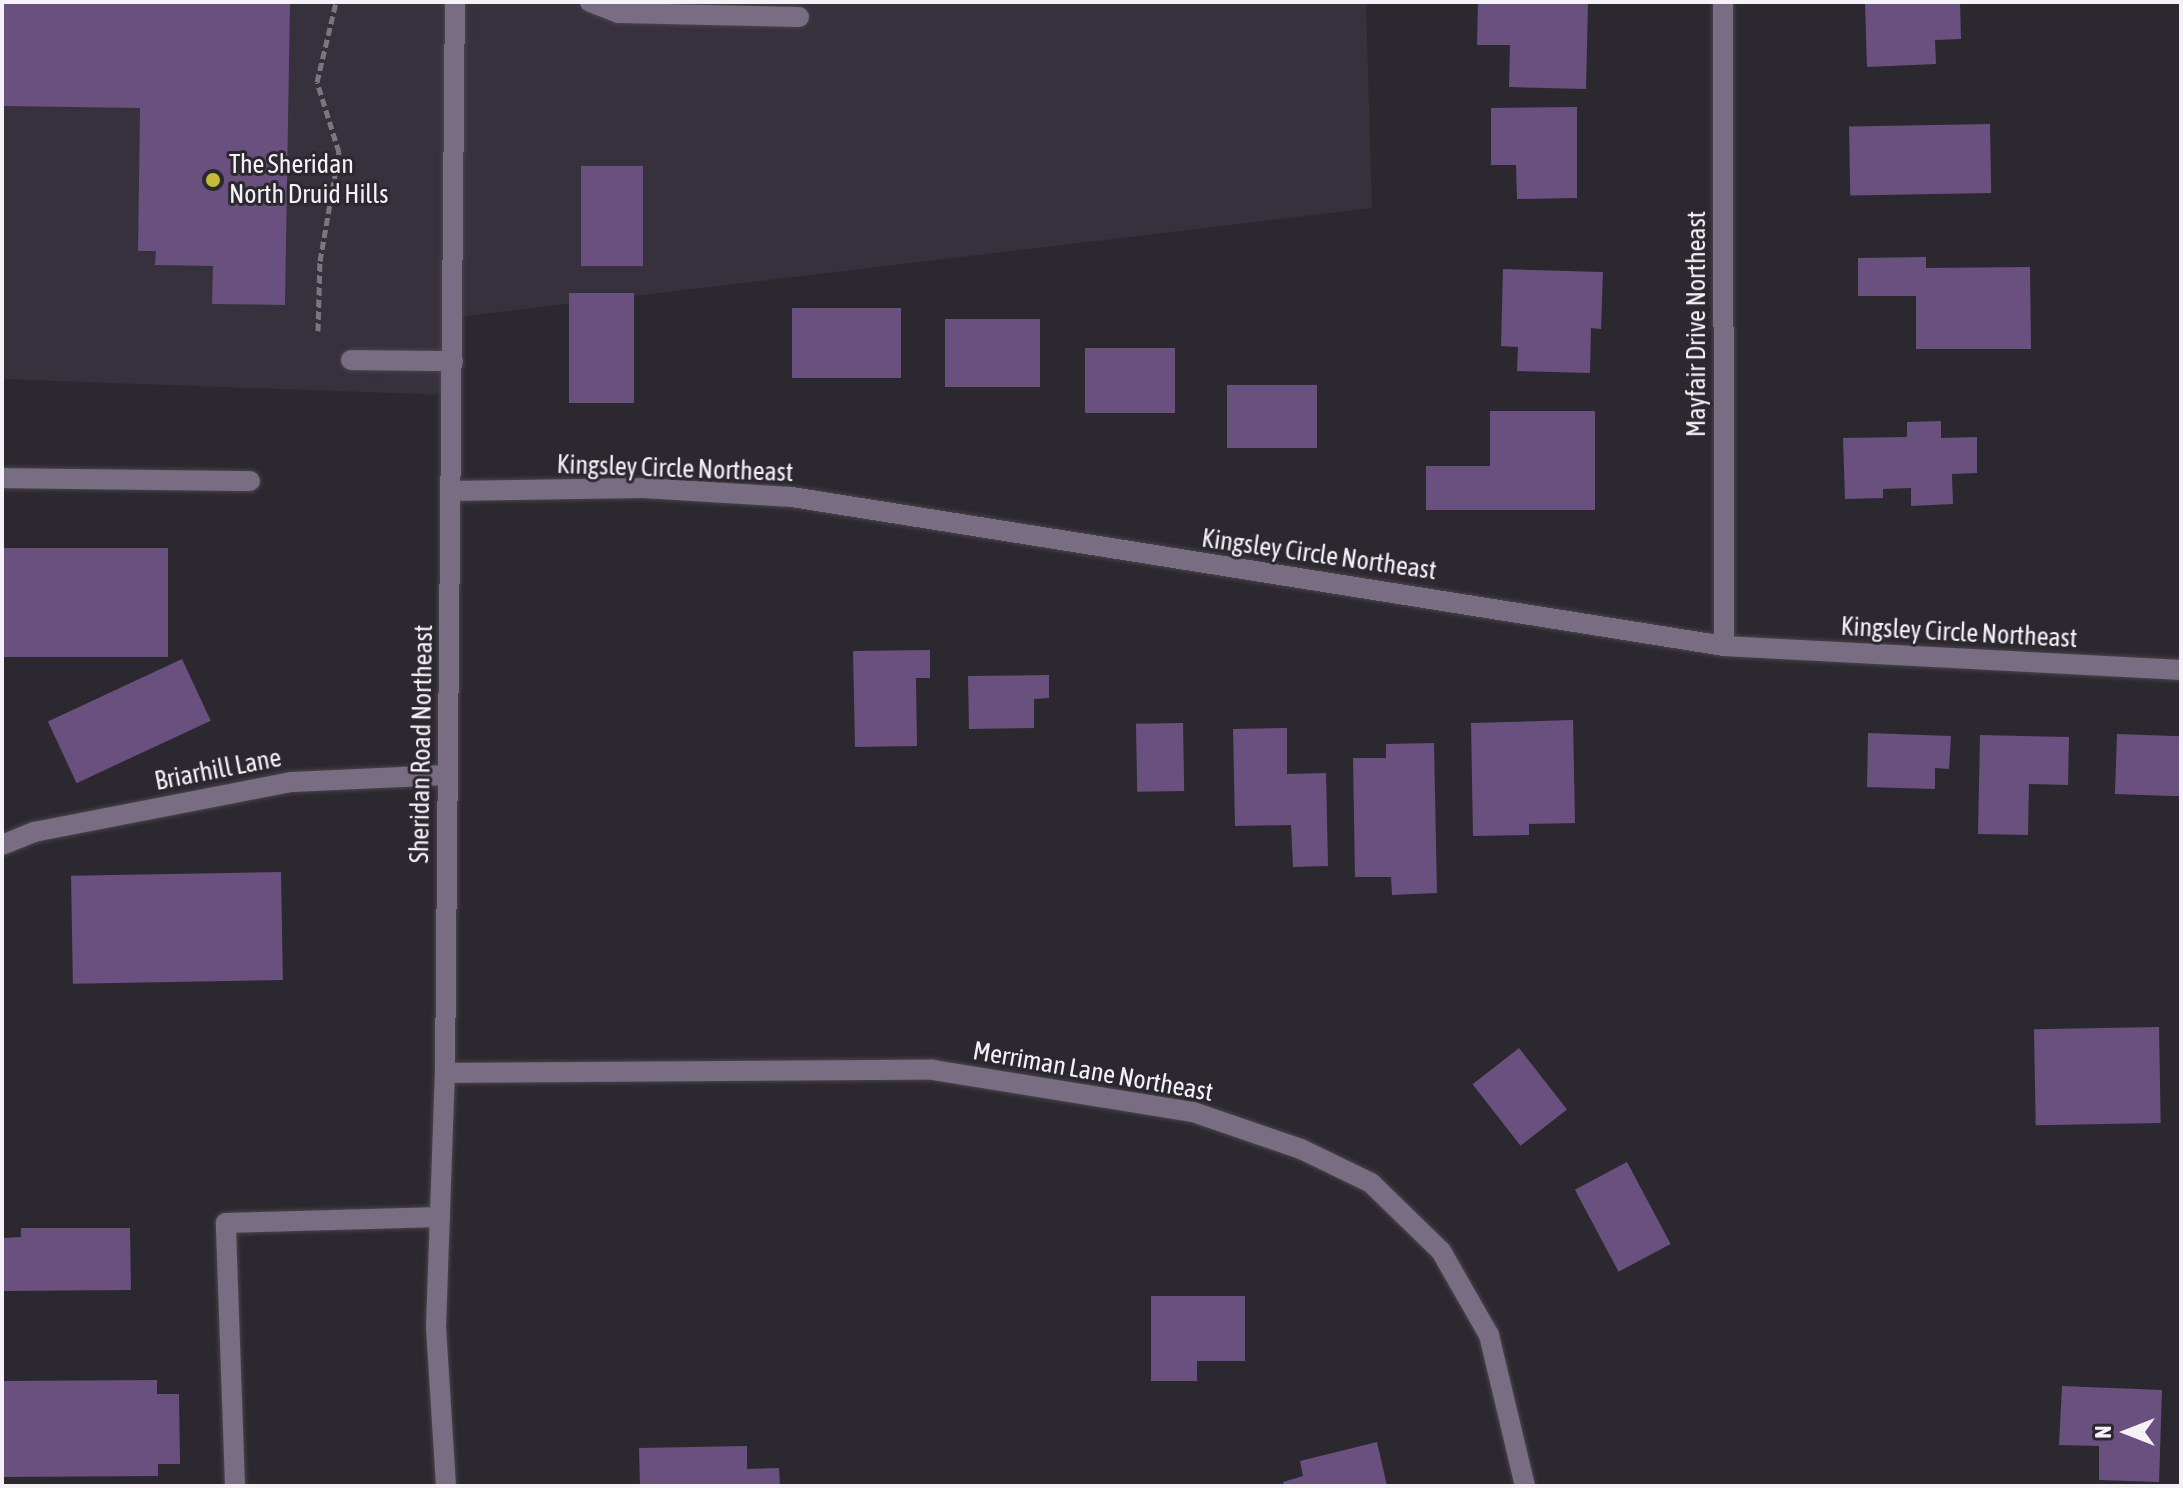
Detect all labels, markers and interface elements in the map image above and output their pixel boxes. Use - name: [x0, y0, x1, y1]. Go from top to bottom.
- place label: The Sheridan North Druid Hills: [229, 149, 388, 210]
- marker: The Sheridan North Druid Hills: [204, 171, 222, 189]
- street label: Mayfair Drive Northeast: [1681, 211, 1713, 437]
- street label: Kingsley Circle Northeast: [556, 449, 794, 489]
- street label: Kingsley Circle Northeast: [1200, 523, 1438, 587]
- street label: Kingsley Circle Northeast: [1840, 611, 2078, 655]
- street label: Sheridan Road Northeast: [404, 625, 440, 863]
- street label: Briarhill Lane: [152, 742, 284, 798]
- street label: Merriman Lane Northeast: [970, 1036, 1216, 1108]
- north arrow: [2087, 1392, 2167, 1472]
- text: N: [2090, 1426, 2116, 1439]

